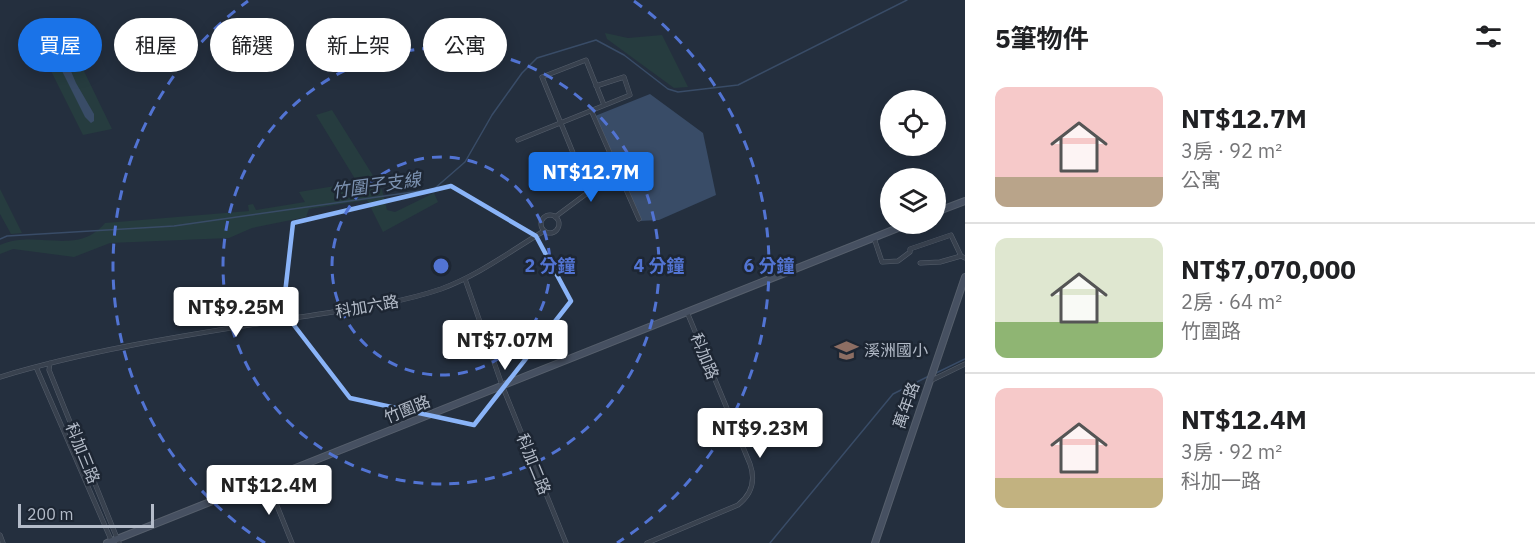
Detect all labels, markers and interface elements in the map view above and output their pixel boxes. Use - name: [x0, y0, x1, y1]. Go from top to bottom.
- chip: 買屋: [18, 18, 102, 72]
- chip: 租屋: [114, 18, 198, 72]
- chip: 篩選: [210, 18, 294, 72]
- chip: 新上架: [306, 18, 411, 72]
- chip: 公寓: [423, 18, 507, 72]
- icon: filters: [1472, 20, 1505, 53]
- text: 5筆物件: [995, 21, 1089, 55]
- map controls: [880, 90, 946, 234]
- button: locate: [880, 90, 946, 156]
- text: NT$12.7M: [1181, 101, 1307, 135]
- icon: home: [1043, 111, 1115, 183]
- text: 3房 · 92 m²: [1181, 137, 1282, 164]
- pin: NT$12.7M: [529, 152, 653, 203]
- text: NT$12.7M: [543, 158, 639, 185]
- text: 公寓: [1181, 166, 1221, 193]
- water label: 竹圍子支線: [330, 167, 424, 203]
- button: layers: [880, 168, 946, 234]
- text: NT$7,070,000: [1181, 252, 1356, 286]
- text: 2 分鐘: [524, 254, 576, 277]
- text: 4 分鐘: [633, 254, 685, 277]
- text: 6 分鐘: [743, 254, 795, 277]
- centre of rings: [431, 256, 451, 276]
- icon: home: [1043, 262, 1115, 334]
- pin: NT$9.25M: [174, 287, 298, 338]
- text: 2房 · 64 m²: [1181, 288, 1282, 315]
- street label: 科加六路: [334, 291, 400, 321]
- text: NT$9.25M: [188, 293, 284, 320]
- text: 竹圍路: [1181, 317, 1241, 344]
- pin: NT$7.07M: [443, 320, 567, 371]
- text: NT$7.07M: [457, 326, 553, 353]
- street label: 科加路: [687, 330, 723, 382]
- school or university icon: 溪洲國小: [833, 337, 859, 363]
- place label: 溪洲國小: [864, 340, 928, 360]
- street label: 萬年路: [889, 379, 923, 431]
- street label: 竹圍路: [381, 391, 433, 427]
- text: NT$12.4M: [1181, 402, 1307, 436]
- pin: NT$9.23M: [698, 408, 822, 459]
- icon: home: [1043, 412, 1115, 484]
- text: NT$9.23M: [712, 414, 808, 441]
- street label: 科加三路: [62, 420, 104, 486]
- street label: 科加二路: [513, 431, 555, 497]
- text: 3房 · 92 m²: [1181, 438, 1282, 465]
- pin: NT$12.4M: [207, 465, 331, 516]
- text: 科加一路: [1181, 467, 1261, 494]
- text: NT$12.4M: [221, 471, 317, 498]
- scale bar: [18, 501, 154, 528]
- text: 200 m: [27, 504, 74, 524]

